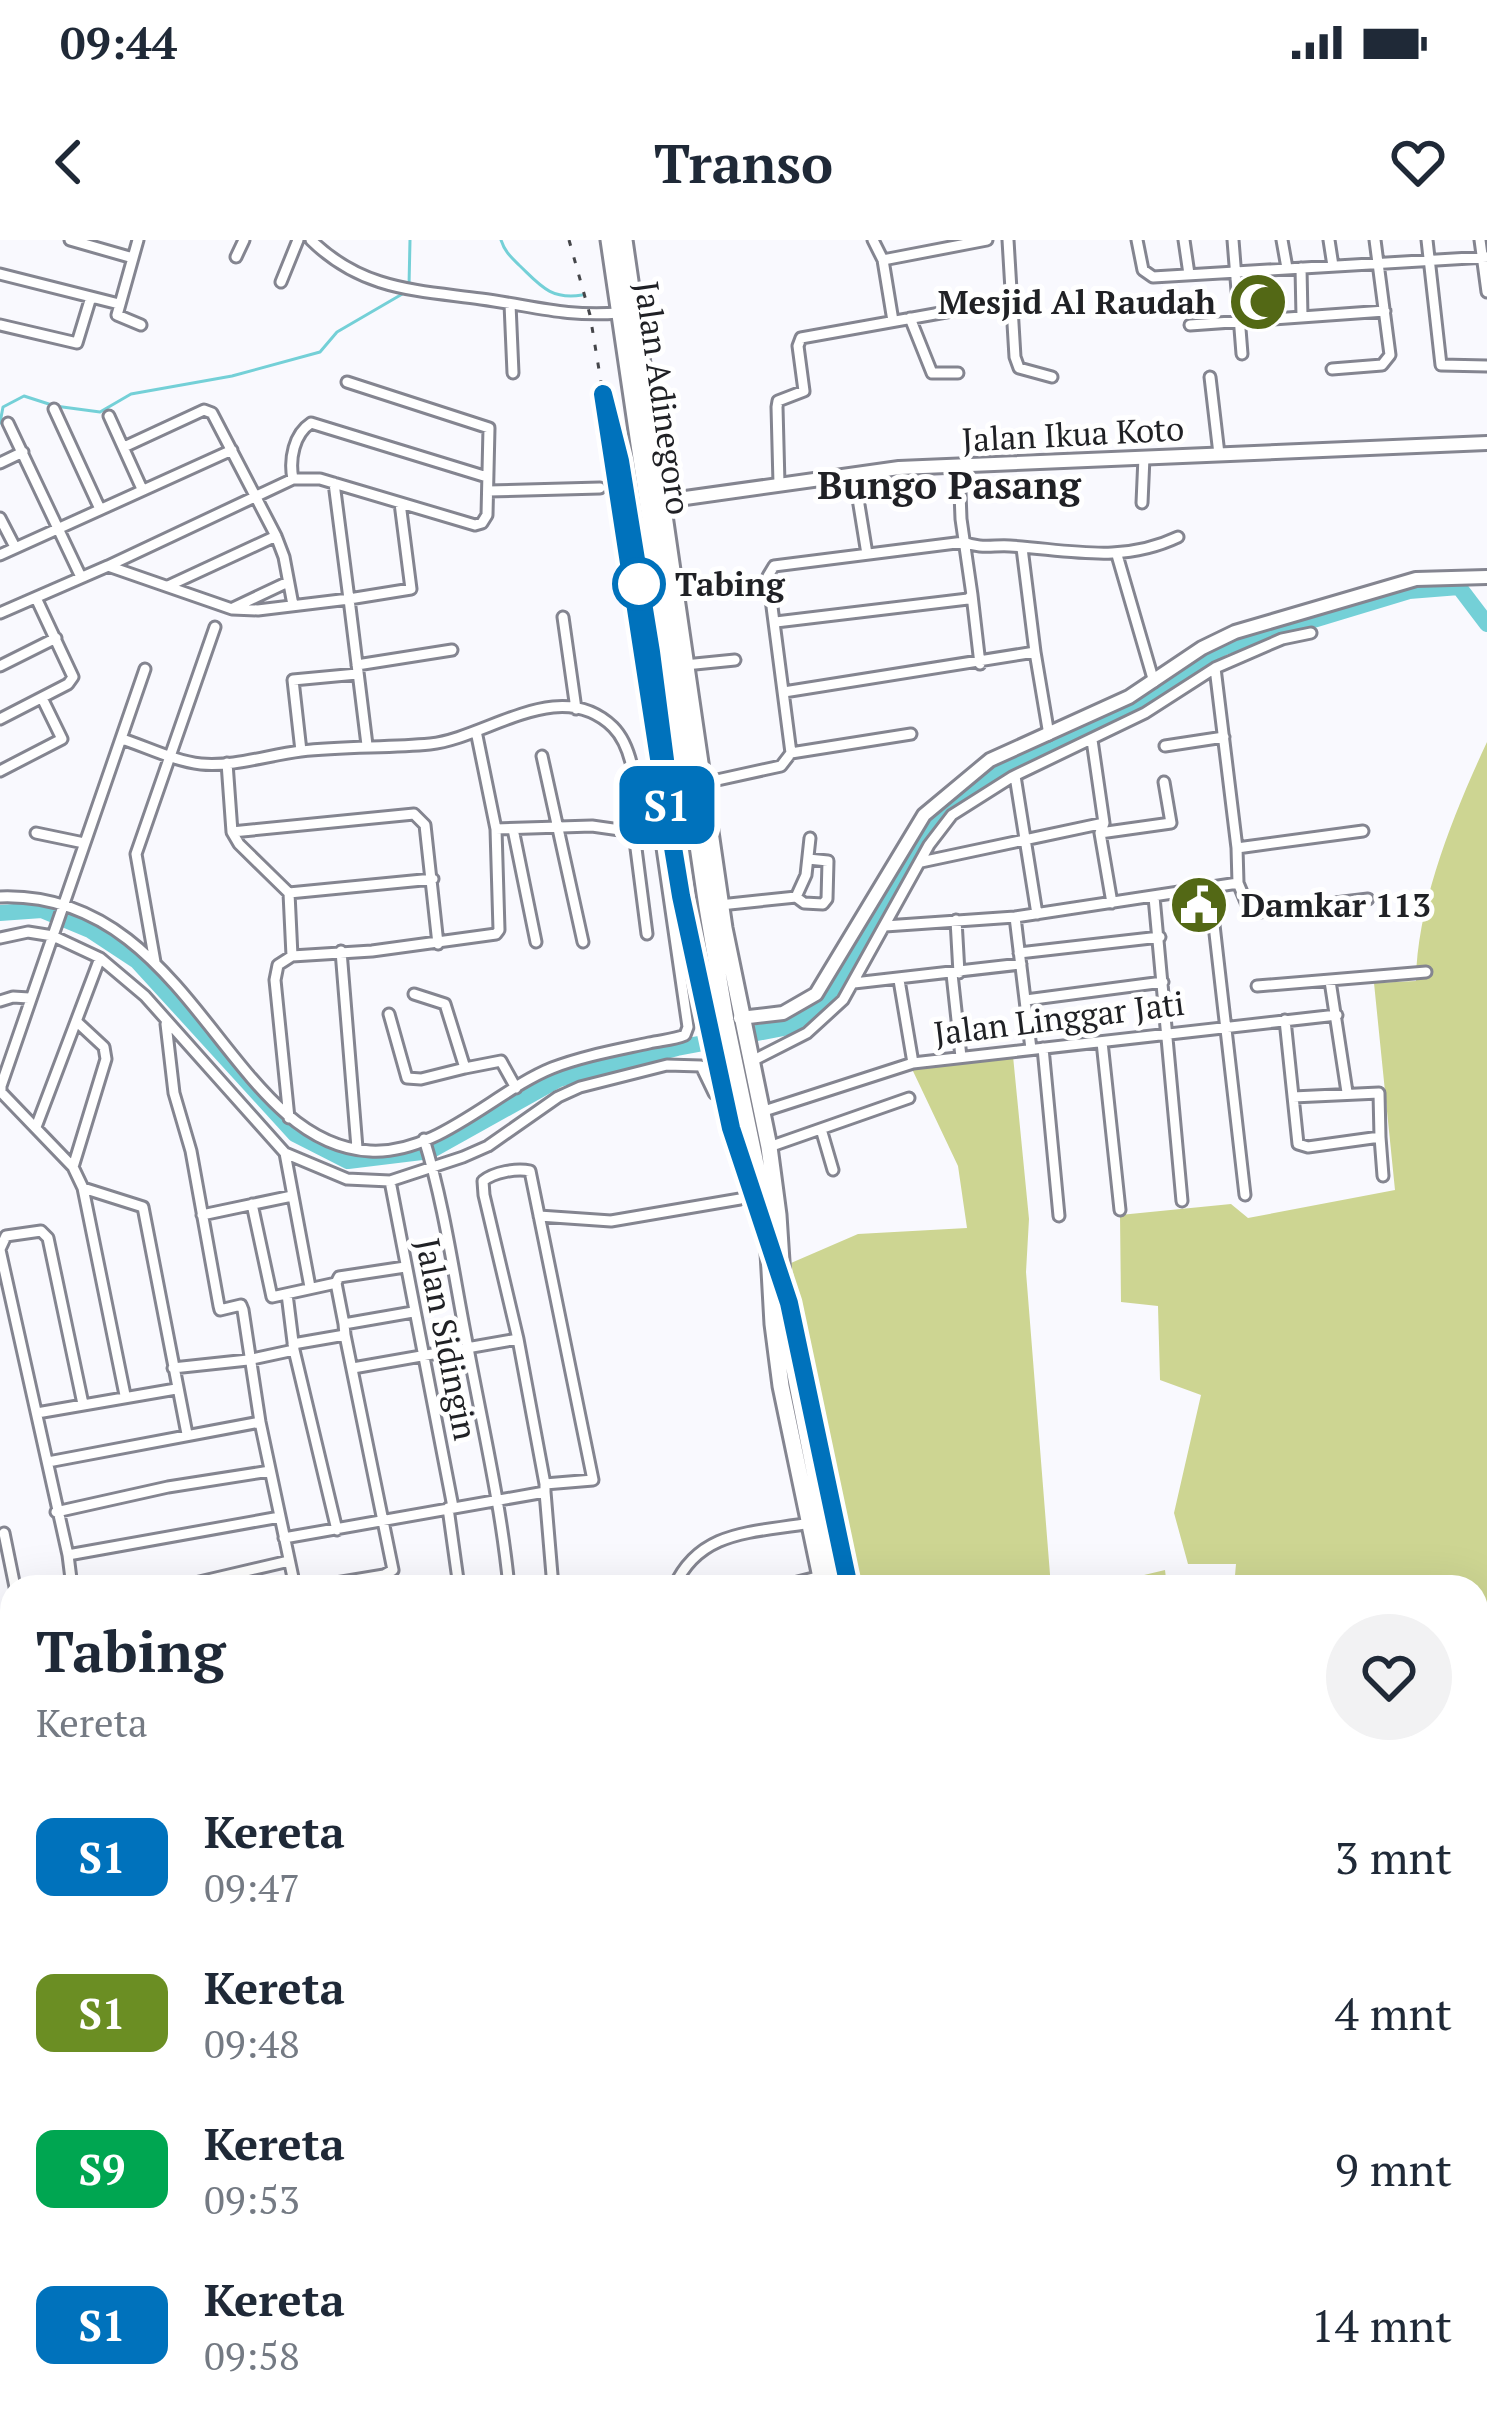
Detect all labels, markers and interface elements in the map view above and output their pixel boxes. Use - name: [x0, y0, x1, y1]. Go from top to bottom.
- text: 09:44: [60, 12, 177, 72]
- text: Transo: [654, 127, 833, 198]
- icon: back: [36, 129, 102, 195]
- icon: heart: [1385, 129, 1451, 195]
- mosque icon: Mesjid Al Raudah: [1227, 271, 1289, 333]
- street label: Jalan Adinegoro: [626, 279, 701, 517]
- place label: Mesjid Al Raudah: [938, 280, 1216, 323]
- street label: Jalan Ikua Koto: [961, 406, 1185, 461]
- district label: Bungo Pasang: [817, 458, 1082, 510]
- marker: Tabing: [614, 559, 664, 609]
- place label: Tabing: [675, 562, 786, 605]
- line badge: S1: [613, 766, 721, 844]
- text: S1: [643, 777, 691, 833]
- public building icon: Damkar 113: [1168, 874, 1230, 936]
- place label: Damkar 113: [1241, 883, 1431, 926]
- street label: Jalan Linggar Jati: [931, 981, 1187, 1054]
- street label: Jalan Sidingin: [407, 1234, 488, 1444]
- text: Tabing: [36, 1613, 225, 1688]
- button: heart: [1326, 1614, 1452, 1740]
- text: Kereta: [36, 1696, 148, 1748]
- text: Kereta: [204, 1801, 345, 1861]
- text: 3 mnt: [1335, 1827, 1452, 1887]
- text: S1: [78, 1829, 126, 1885]
- text: 09:47: [204, 1861, 300, 1913]
- text: Kereta: [204, 1957, 345, 2017]
- text: 4 mnt: [1335, 1983, 1452, 2043]
- text: S1: [78, 1985, 126, 2041]
- text: 09:48: [204, 2017, 300, 2069]
- text: Kereta: [204, 2113, 345, 2173]
- text: 9 mnt: [1335, 2139, 1452, 2199]
- text: S9: [78, 2141, 126, 2197]
- text: 09:53: [204, 2173, 300, 2225]
- text: Kereta: [204, 2269, 345, 2329]
- text: 14 mnt: [1311, 2295, 1452, 2355]
- text: S1: [78, 2297, 126, 2353]
- text: 09:58: [204, 2329, 300, 2381]

